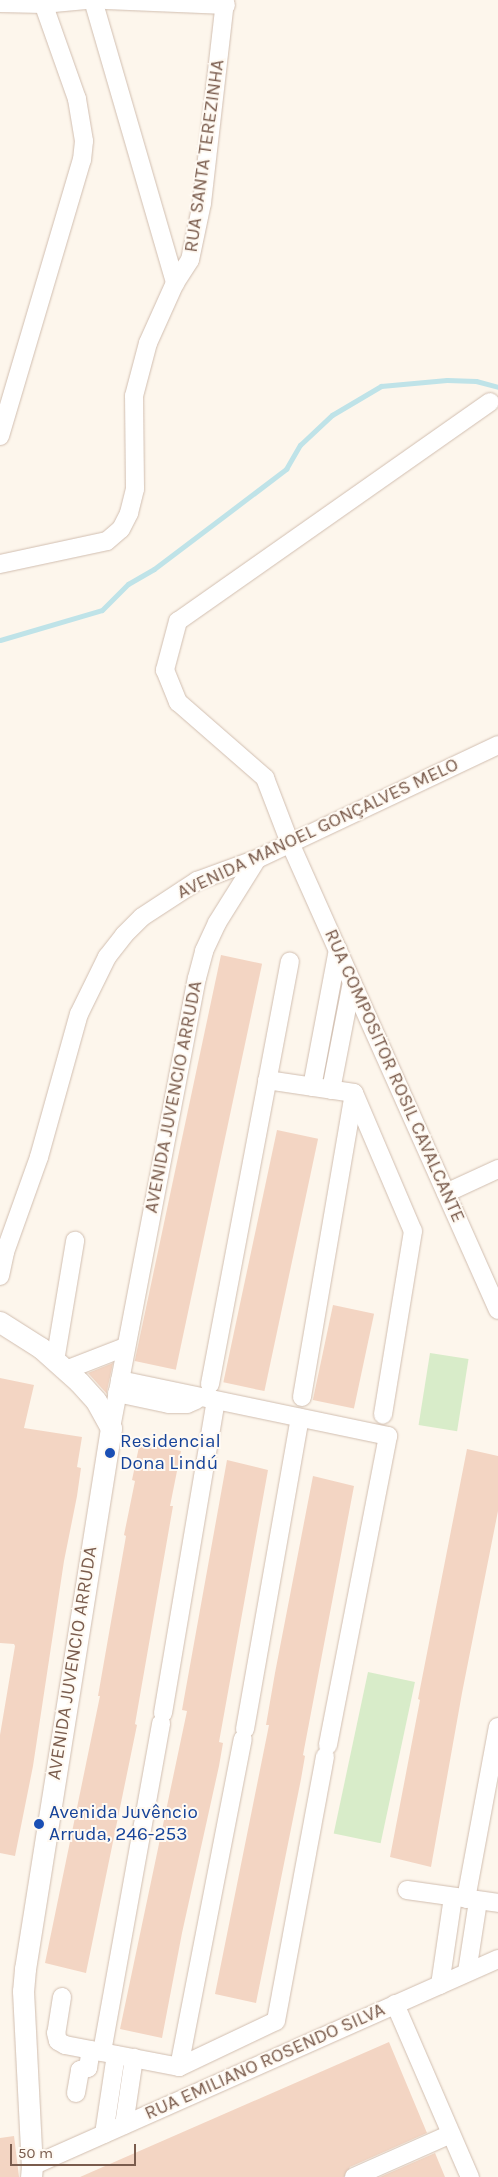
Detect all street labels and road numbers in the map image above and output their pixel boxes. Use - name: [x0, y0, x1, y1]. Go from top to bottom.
- street label: RUA SANTA TEREZINHA: [180, 58, 230, 254]
- street label: AVENIDA MANOEL GONÇALVES MELO: [174, 754, 462, 904]
- street label: RUA COMPOSITOR ROSIL CAVALCANTE: [319, 926, 469, 1226]
- street label: AVENIDA JUVENCIO ARRUDA: [140, 979, 208, 1215]
- street label: AVENIDA JUVENCIO ARRUDA: [43, 1545, 103, 1781]
- street label: RUA EMILIANO ROSENDO SILVA: [141, 1999, 389, 2125]

